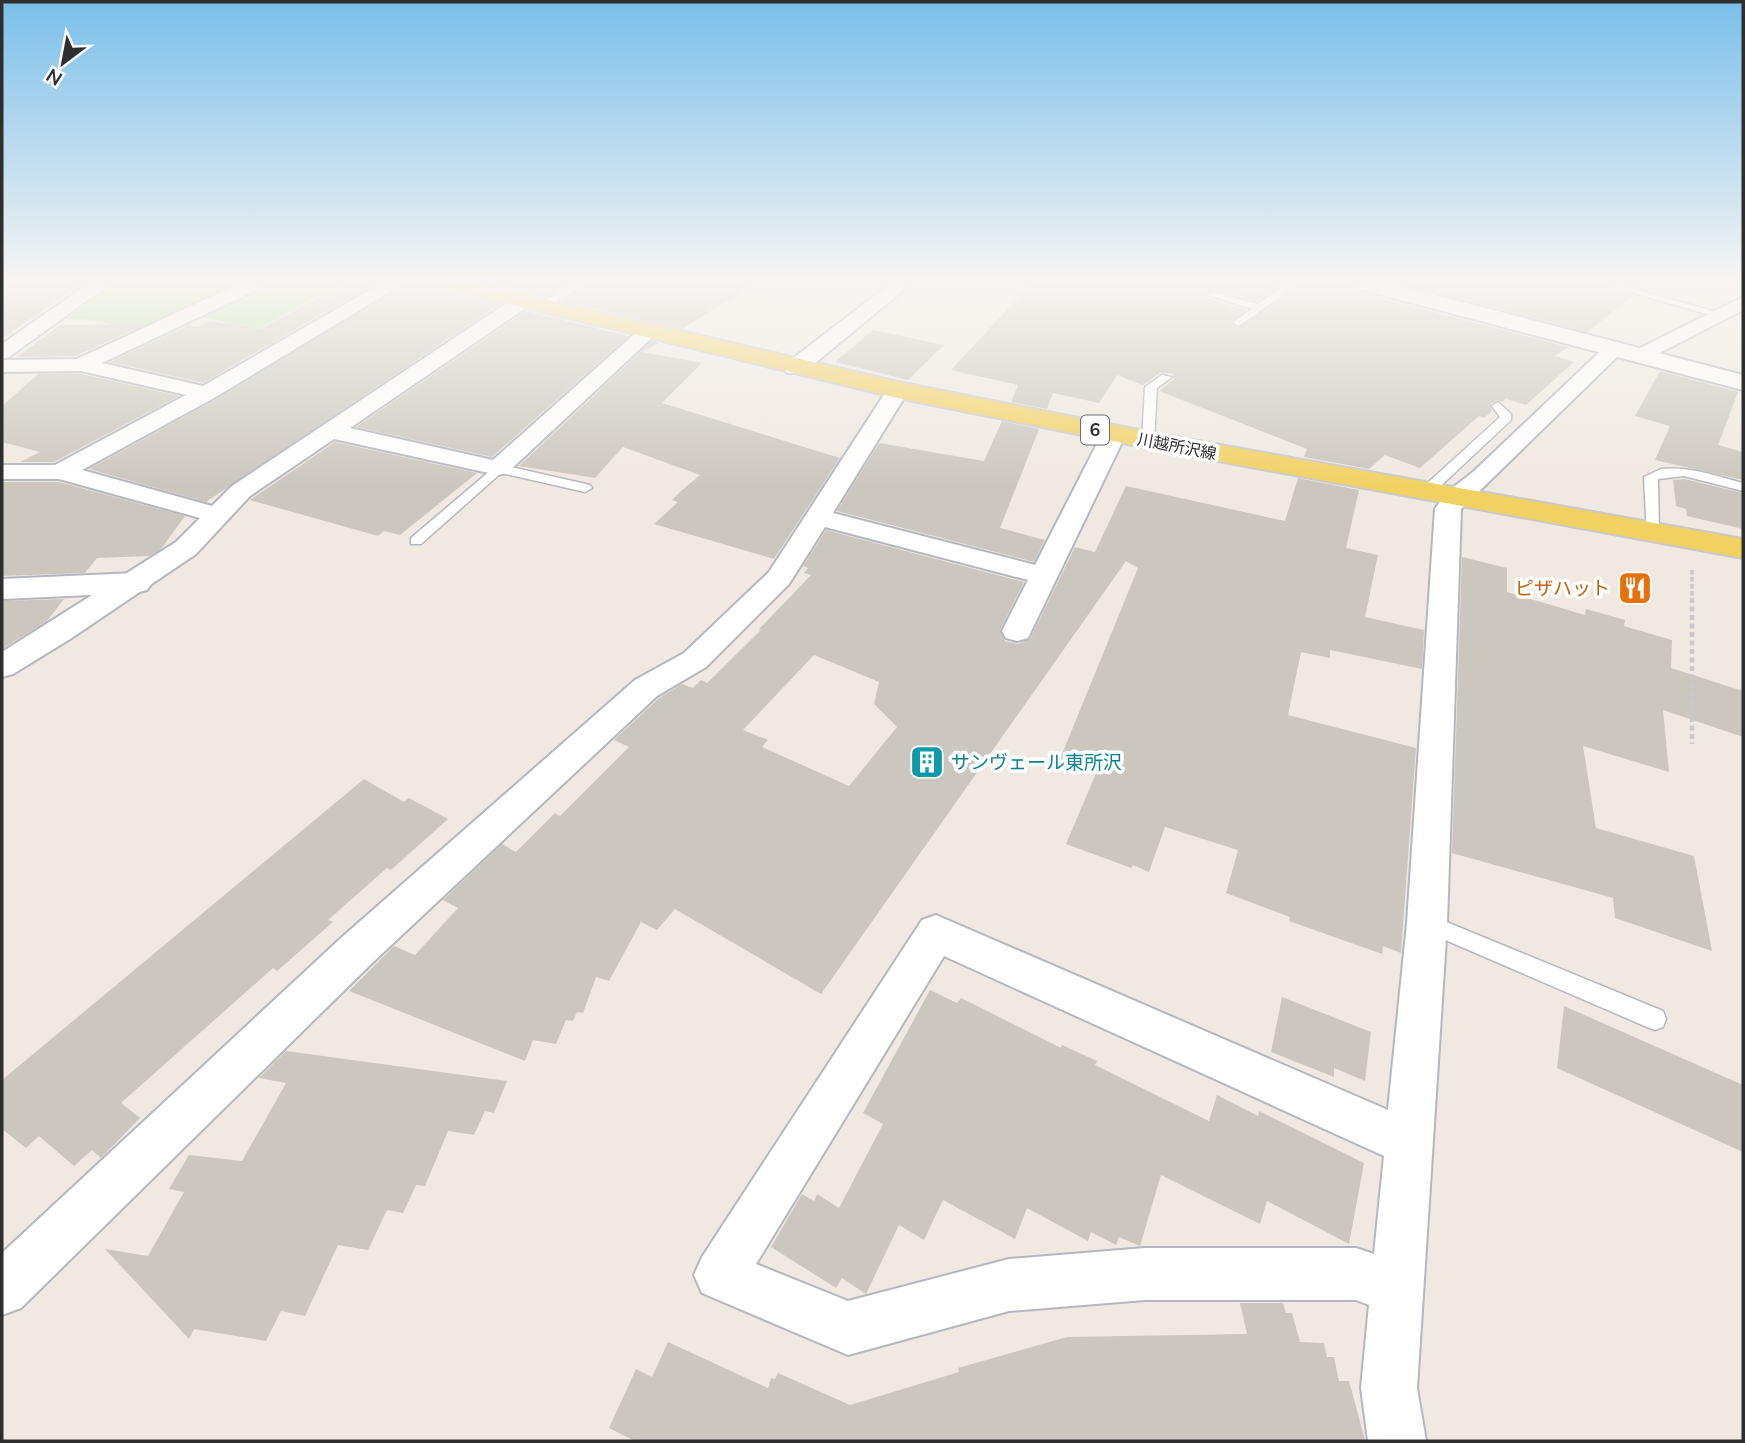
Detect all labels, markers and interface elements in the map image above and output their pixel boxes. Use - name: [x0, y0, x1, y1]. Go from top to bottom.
- north arrow: [28, 28, 98, 98]
- text: N: [42, 62, 67, 91]
- road number: 6: [1081, 416, 1109, 444]
- street label: 川越所沢線: [1135, 429, 1218, 465]
- restaurant icon: ピザハット: [1616, 569, 1654, 607]
- place label: ピザハット: [1515, 576, 1610, 602]
- building icon: サンヴェール東所沢: [908, 743, 946, 781]
- place label: サンヴェール東所沢: [951, 750, 1122, 776]

